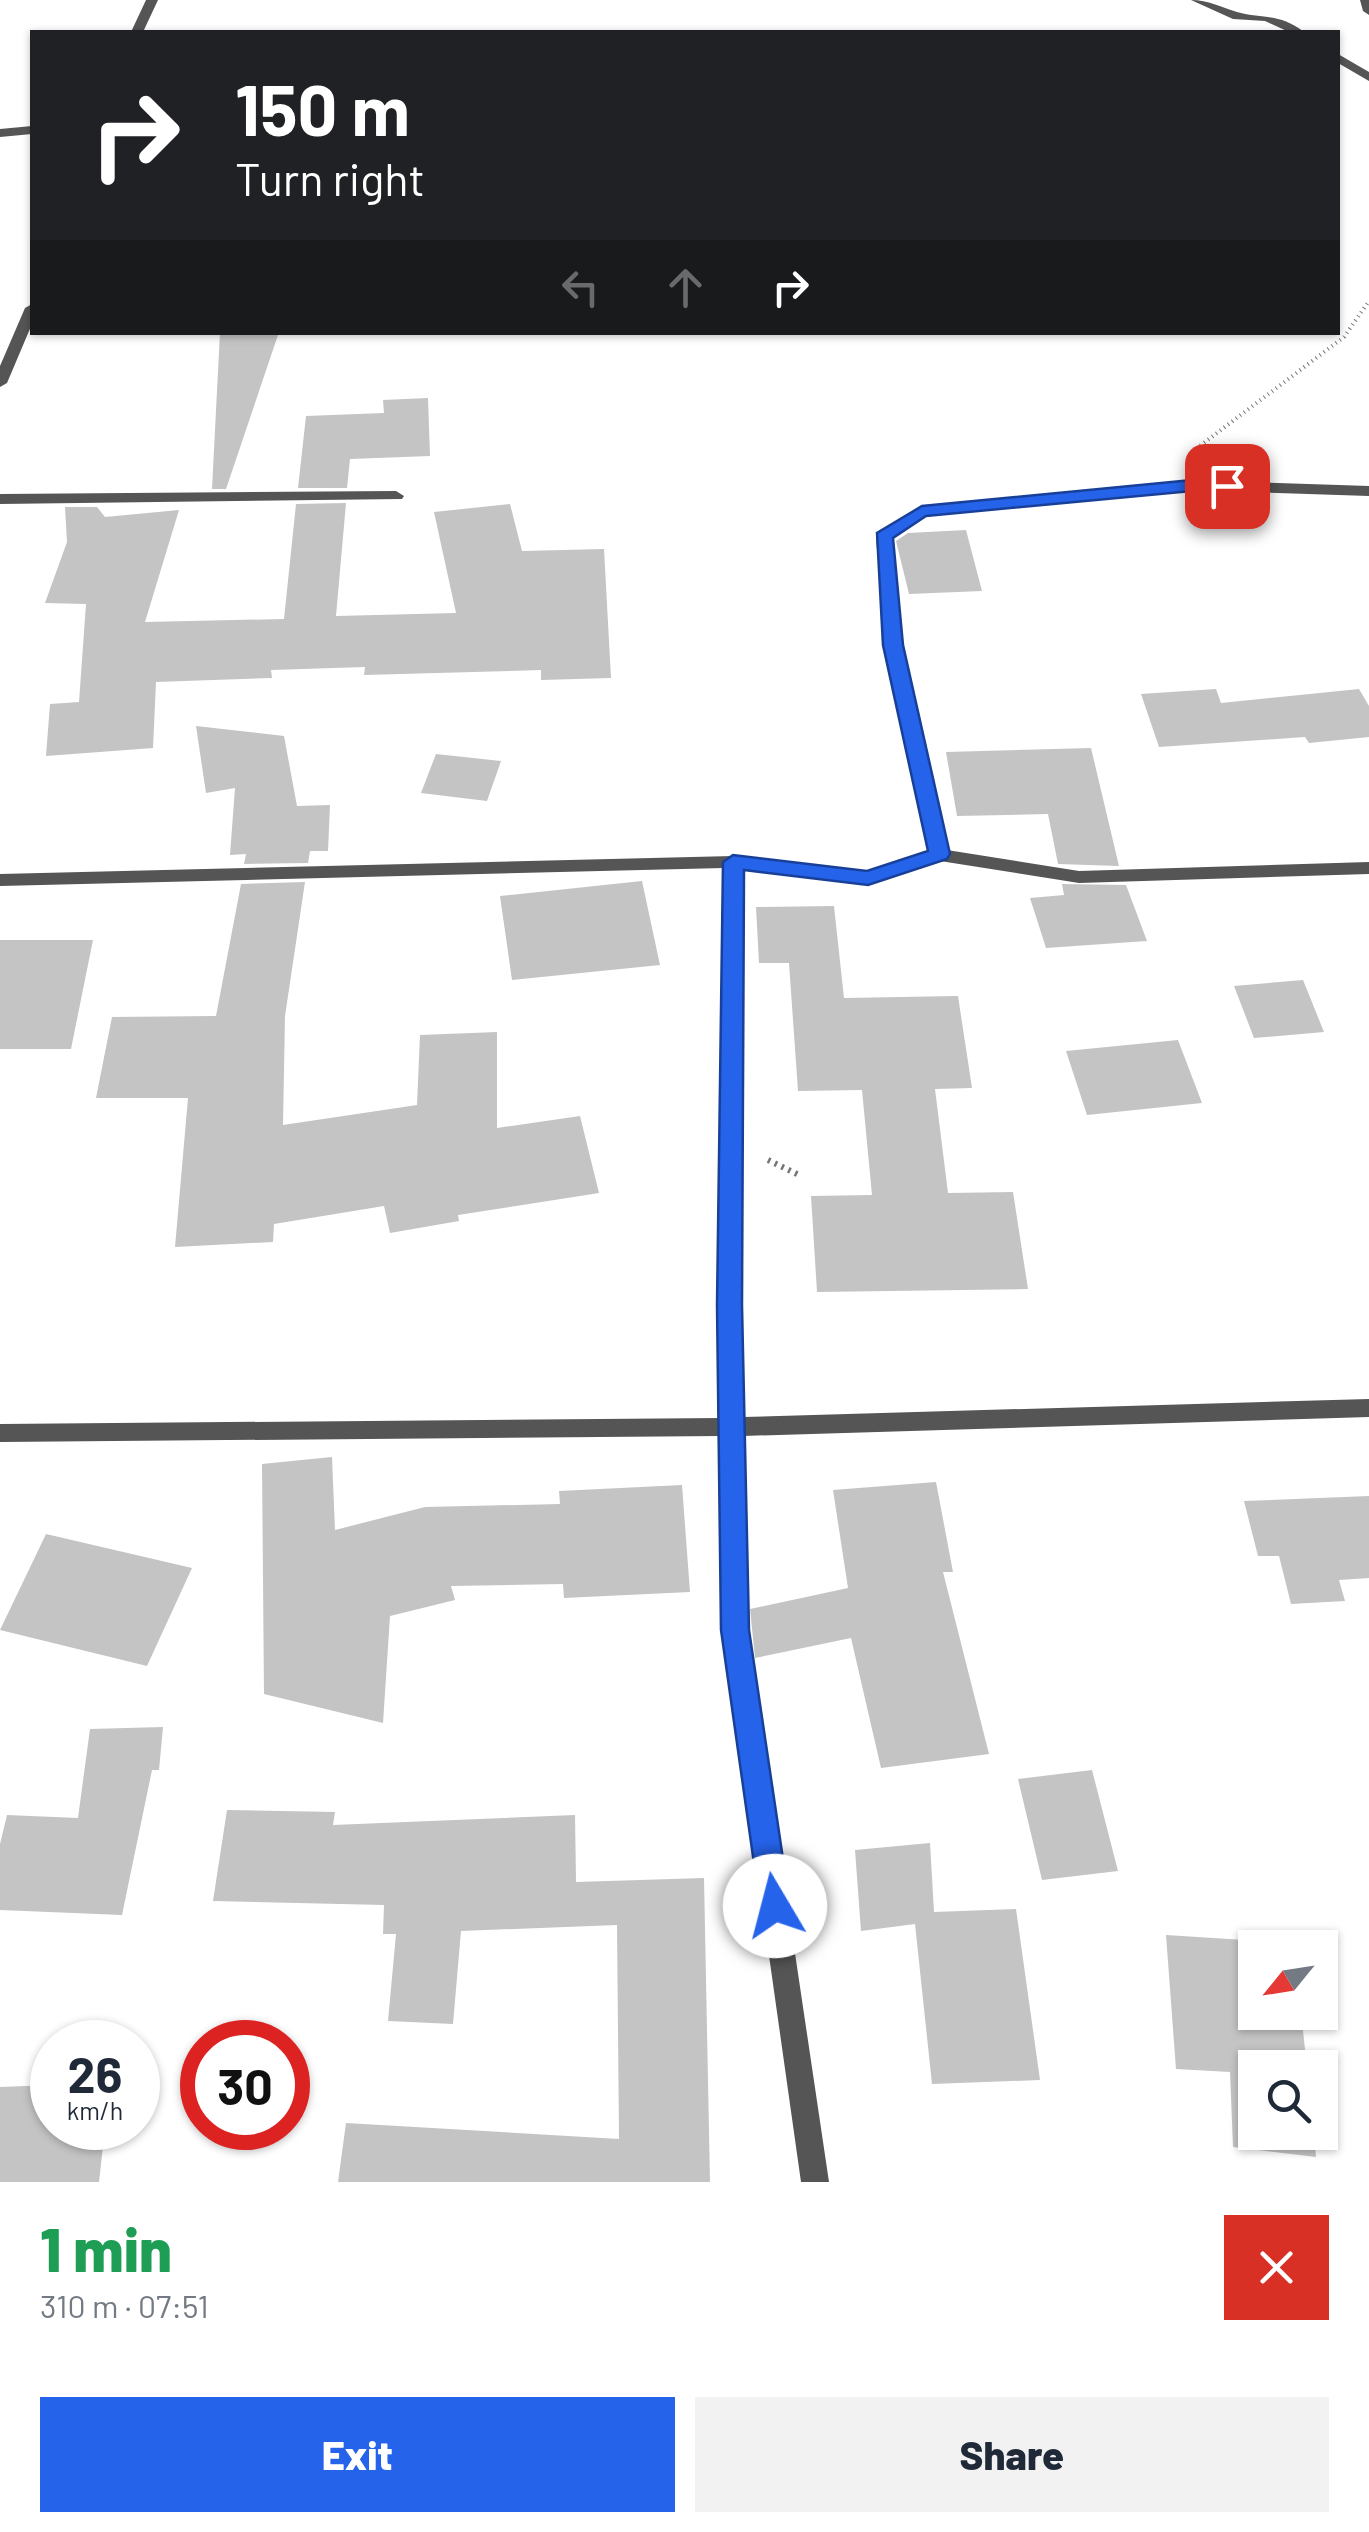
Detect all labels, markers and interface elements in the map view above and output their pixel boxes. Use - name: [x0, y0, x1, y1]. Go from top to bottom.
- text: 150 m: [235, 66, 410, 150]
- icon: right: [70, 70, 200, 200]
- text: Turn right: [235, 151, 425, 205]
- icon: left: [553, 260, 608, 315]
- icon: ahead: [658, 260, 713, 315]
- icon: right: [763, 260, 818, 315]
- pin: [1185, 444, 1270, 529]
- icon: arrive: [1200, 459, 1255, 514]
- position arrow: [723, 1854, 827, 1958]
- north arrow: [1238, 1930, 1338, 2030]
- map controls: [1238, 1930, 1338, 2150]
- speed limit sign: 30: [180, 2020, 310, 2150]
- text: 26: [68, 2043, 122, 2103]
- button: search: [1238, 2050, 1338, 2150]
- text: km/h: [67, 2095, 123, 2125]
- text: 1 min: [40, 2212, 172, 2284]
- button: close: [1224, 2215, 1329, 2320]
- text: 310 m · 07:51: [40, 2286, 209, 2324]
- button: Exit: [40, 2397, 675, 2512]
- button: Share: [695, 2397, 1329, 2512]

